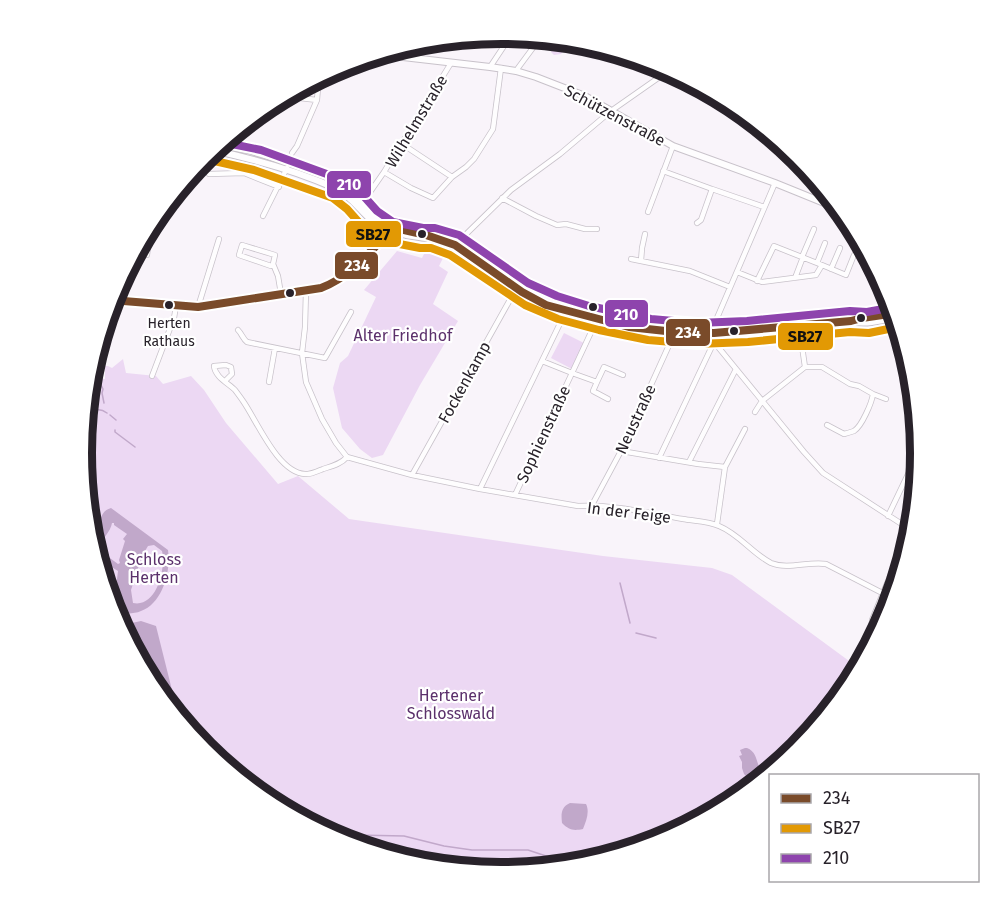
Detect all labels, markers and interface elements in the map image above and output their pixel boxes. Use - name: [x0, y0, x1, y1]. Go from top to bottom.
- street label: Wilhelmstraße: [381, 71, 452, 171]
- street label: Schützenstraße: [561, 81, 668, 150]
- line badge: 210: [326, 170, 372, 199]
- text: 210: [337, 175, 361, 194]
- line badge: SB27: [345, 220, 402, 248]
- text: SB27: [356, 225, 391, 244]
- unlabelled marker: [416, 228, 428, 240]
- line badge: 234: [334, 251, 379, 280]
- text: 234: [344, 256, 370, 275]
- unlabelled marker: [284, 287, 296, 299]
- marker: Herten Rathaus: [163, 299, 175, 311]
- line badge: 210: [604, 299, 649, 328]
- unlabelled marker: [587, 301, 599, 313]
- text: 210: [614, 305, 638, 324]
- unlabelled marker: [855, 312, 867, 324]
- place label: Herten Rathaus: [143, 315, 195, 350]
- line badge: 234: [665, 318, 711, 347]
- line badge: SB27: [777, 322, 834, 351]
- text: 234: [675, 323, 701, 342]
- unlabelled marker: [728, 325, 740, 337]
- park label: Alter Friedhof: [354, 326, 454, 345]
- text: SB27: [788, 327, 823, 346]
- street label: Fockenkamp: [434, 338, 495, 426]
- street label: Neustraße: [611, 381, 660, 457]
- street label: Sophienstraße: [513, 382, 574, 486]
- street label: In der Feige: [586, 498, 672, 527]
- park label: Schloss Herten: [127, 550, 181, 587]
- park label: Hertener Schlosswald: [407, 686, 495, 723]
- legend: [769, 774, 979, 882]
- text: 234: [823, 787, 851, 809]
- text: SB27: [823, 817, 860, 839]
- text: 210: [823, 847, 849, 869]

